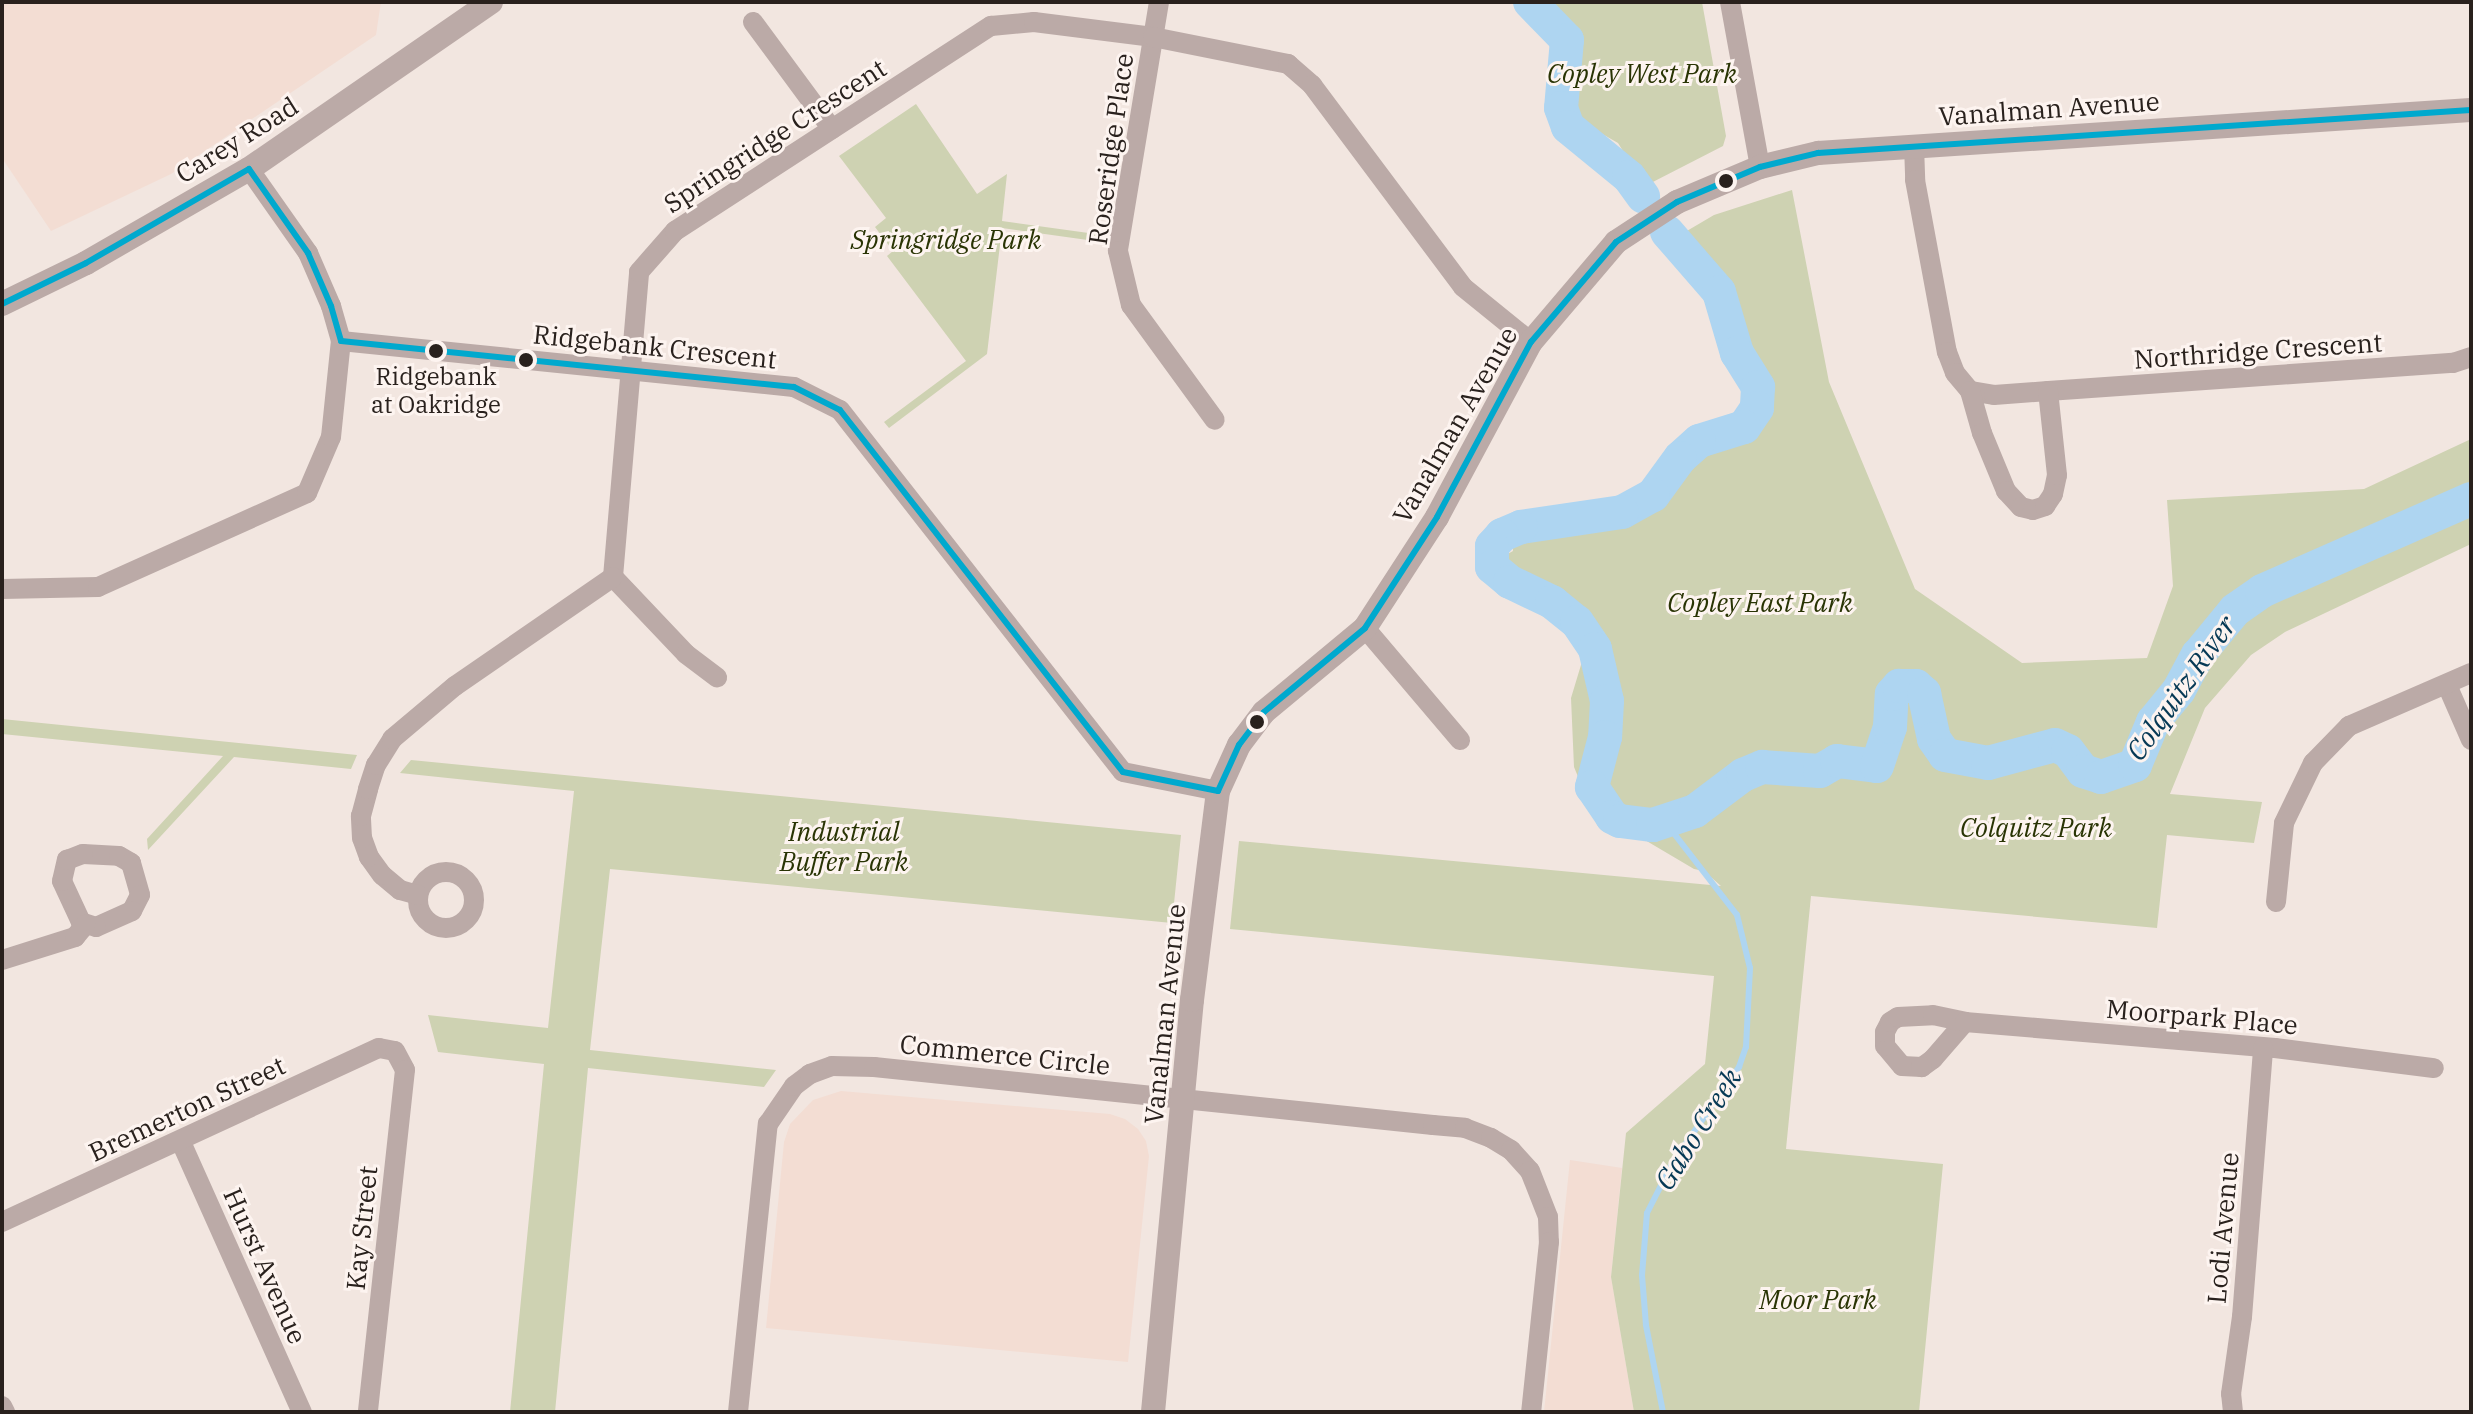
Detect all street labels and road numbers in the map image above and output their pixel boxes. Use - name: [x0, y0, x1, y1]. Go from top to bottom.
- street label: Roseridge Place: [1082, 51, 1140, 247]
- street label: Springridge Crescent: [658, 53, 892, 219]
- street label: Vanalman Avenue: [1937, 86, 2161, 132]
- street label: Carey Road: [170, 90, 304, 190]
- street label: Ridgebank Crescent: [532, 319, 778, 375]
- street label: Vanalman Avenue: [1386, 321, 1524, 529]
- street label: Northridge Crescent: [2133, 327, 2383, 375]
- street label: Vanalman Avenue: [1138, 902, 1192, 1126]
- street label: Moorpark Place: [2105, 993, 2299, 1041]
- street label: Commerce Circle: [898, 1028, 1112, 1082]
- street label: Bremerton Street: [84, 1050, 290, 1168]
- street label: Lodi Avenue: [2201, 1151, 2245, 1305]
- street label: Kay Street: [340, 1164, 384, 1292]
- street label: Hurst Avenue: [217, 1183, 313, 1349]

